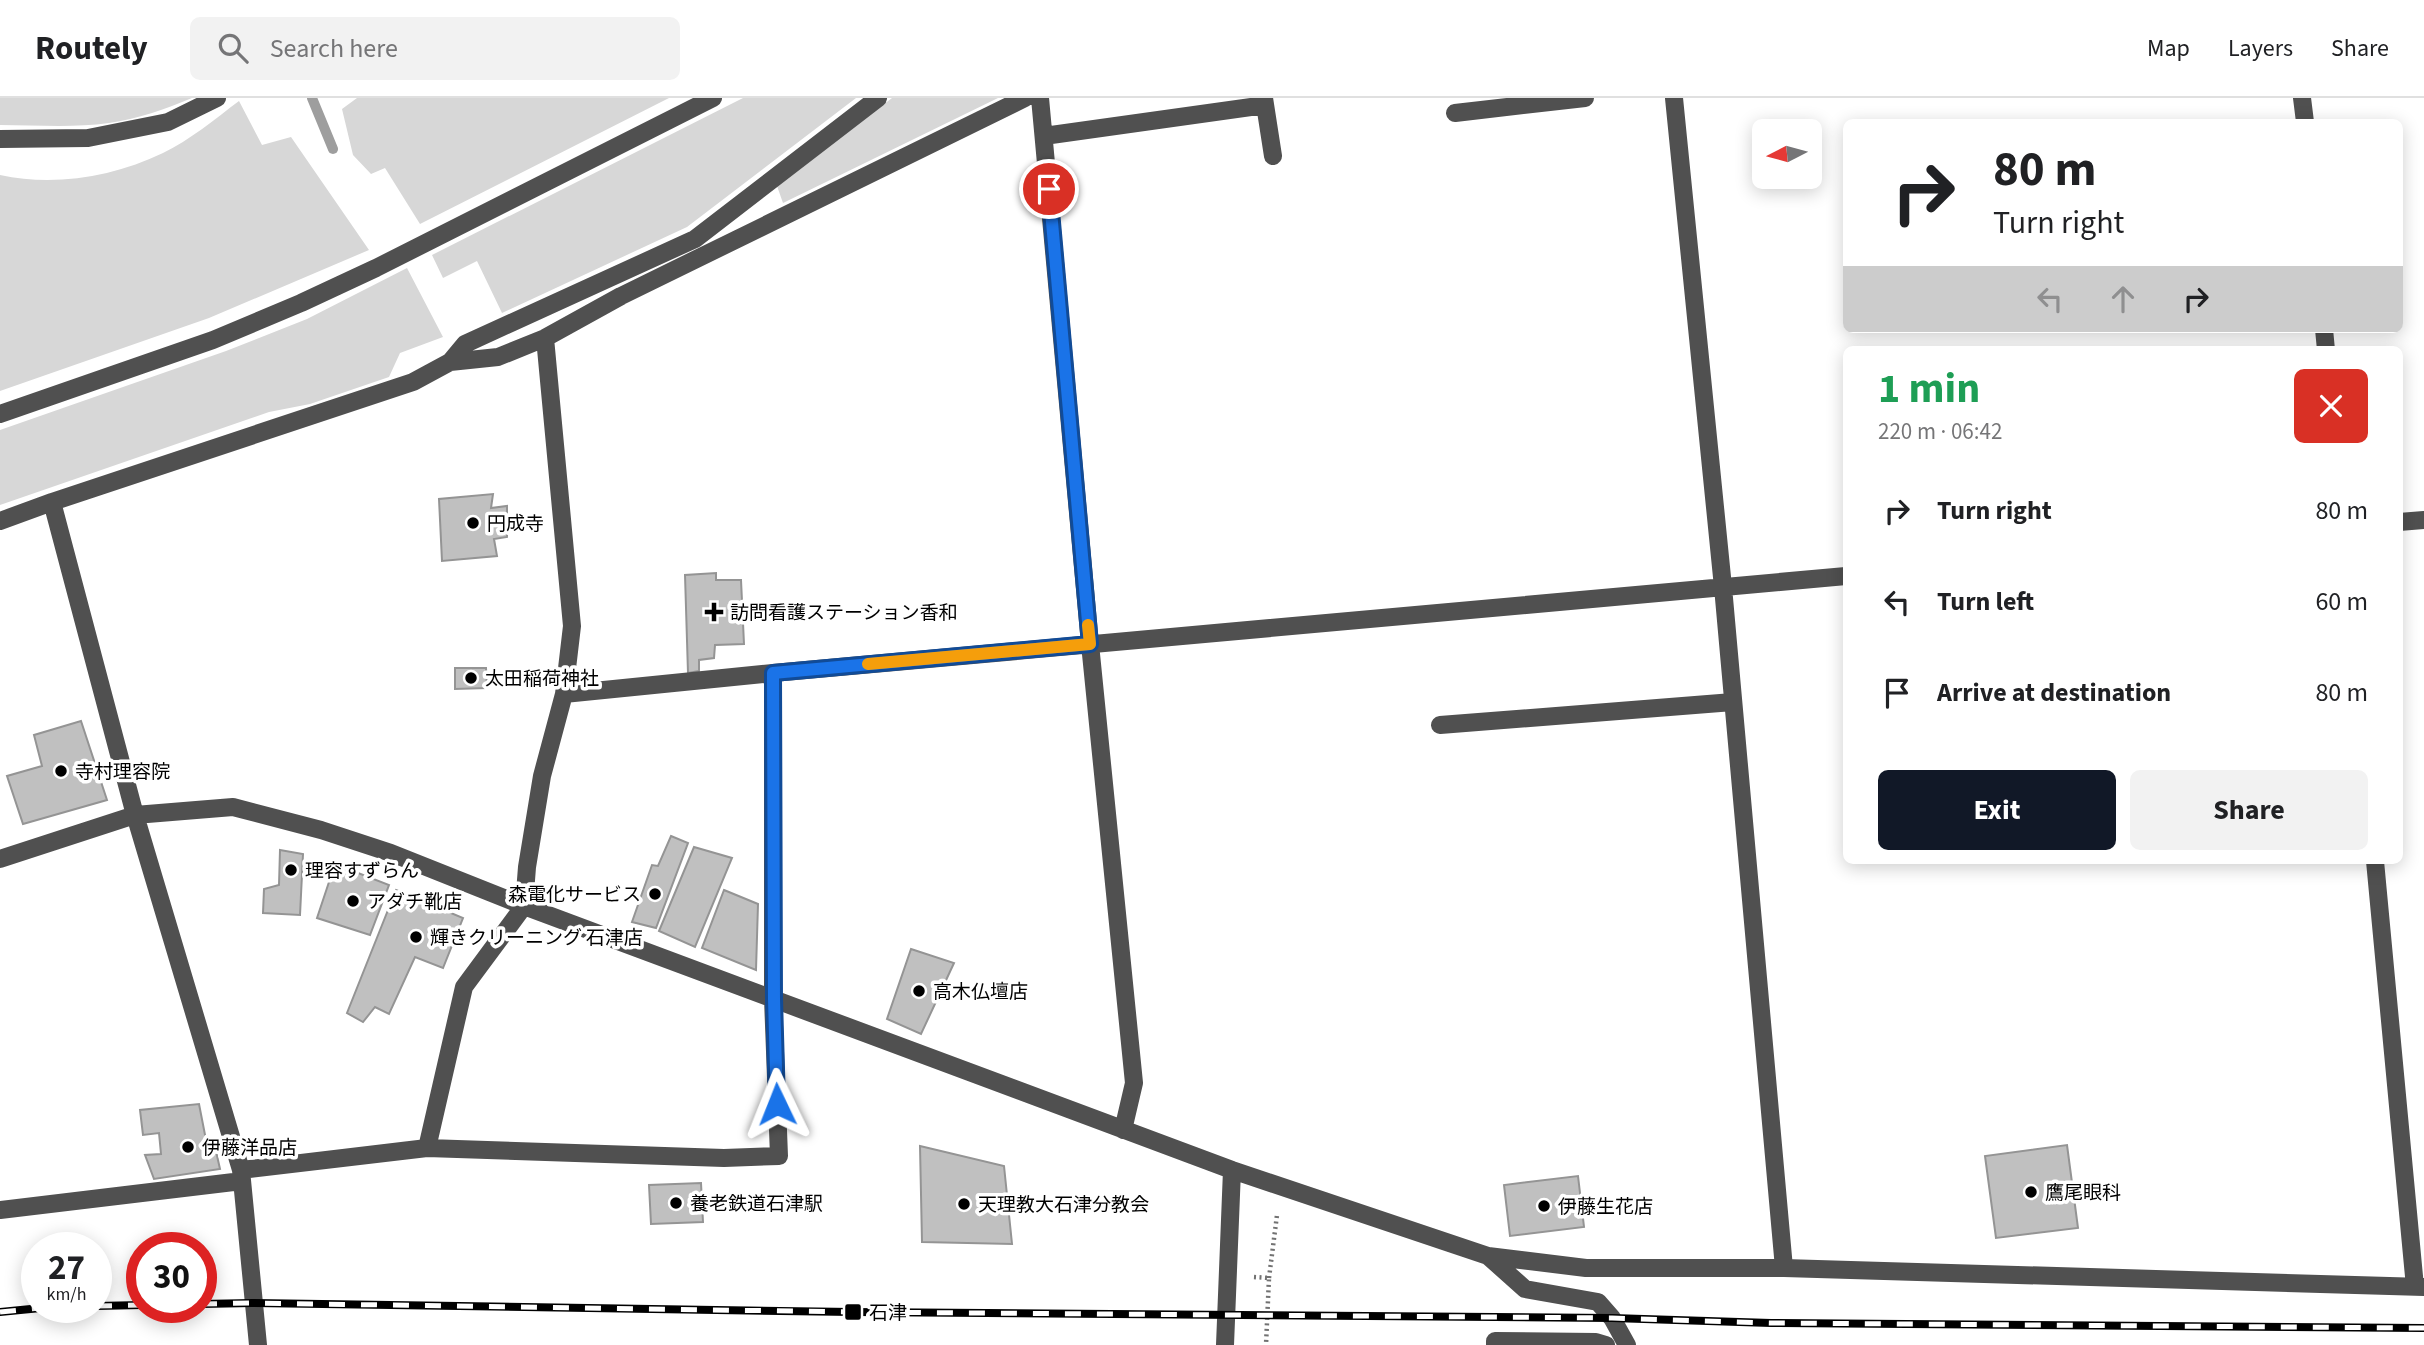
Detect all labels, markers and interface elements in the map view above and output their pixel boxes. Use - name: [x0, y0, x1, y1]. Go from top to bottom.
- search box: [190, 17, 680, 80]
- text: Routely: [35, 25, 148, 72]
- icon: search: [214, 29, 252, 67]
- text: Search here: [270, 30, 398, 67]
- text: Map: [2147, 31, 2190, 66]
- text: Layers: [2228, 31, 2293, 66]
- text: Share: [2331, 31, 2389, 66]
- north arrow: [1752, 119, 1822, 189]
- map controls: [1752, 119, 1822, 189]
- text: 80 m: [1993, 135, 2097, 205]
- icon: right: [1878, 147, 1969, 238]
- pin: [1019, 159, 1079, 219]
- icon: arrive: [1030, 170, 1068, 208]
- text: Turn right: [1993, 200, 2124, 246]
- icon: left: [2031, 280, 2069, 318]
- icon: ahead: [2104, 280, 2142, 318]
- icon: right: [2177, 280, 2215, 318]
- text: 1 min: [1878, 359, 1980, 419]
- button: close: [2294, 369, 2368, 443]
- text: 220 m · 06:42: [1878, 415, 2002, 448]
- icon: right: [1878, 492, 1916, 530]
- text: Turn right: [1937, 492, 2052, 529]
- text: 80 m: [2315, 492, 2368, 529]
- place label: 円成寺: [487, 511, 544, 538]
- marker: 円成寺: [465, 515, 481, 531]
- icon: left: [1878, 583, 1916, 621]
- text: Turn left: [1937, 583, 2034, 620]
- text: 60 m: [2315, 583, 2368, 620]
- place label: 訪問看護ステーション香和: [730, 600, 958, 627]
- marker: 訪問看護ステーション香和: [704, 602, 724, 622]
- place label: 太田稲荷神社: [485, 666, 599, 693]
- marker: 太田稲荷神社: [463, 670, 479, 686]
- icon: arrive: [1878, 674, 1916, 712]
- text: Arrive at destination: [1937, 674, 2171, 711]
- text: 80 m: [2315, 674, 2368, 711]
- place label: 寺村理容院: [75, 759, 170, 786]
- marker: 寺村理容院: [53, 763, 69, 779]
- button: Exit: [1878, 770, 2116, 850]
- button: Share: [2130, 770, 2368, 850]
- place label: 理容すずらん: [305, 858, 419, 885]
- marker: 理容すずらん: [283, 862, 299, 878]
- place label: 森電化サービス: [508, 882, 641, 909]
- marker: 森電化サービス: [647, 886, 663, 902]
- place label: アダチ靴店: [367, 889, 462, 916]
- marker: アダチ靴店: [345, 893, 361, 909]
- place label: 輝きクリーニング 石津店: [430, 925, 643, 952]
- marker: 輝きクリーニング 石津店: [408, 929, 424, 945]
- place label: 高木仏壇店: [933, 979, 1028, 1006]
- marker: 高木仏壇店: [911, 983, 927, 999]
- position arrow: [740, 1067, 814, 1141]
- place label: 伊藤洋品店: [202, 1135, 297, 1162]
- marker: 伊藤洋品店: [180, 1139, 196, 1155]
- place label: 鷹尾眼科: [2045, 1180, 2121, 1207]
- marker: 鷹尾眼科: [2023, 1184, 2039, 1200]
- place label: 養老鉄道石津駅: [690, 1191, 823, 1218]
- place label: 天理教大石津分教会: [978, 1192, 1149, 1219]
- place label: 伊藤生花店: [1558, 1194, 1653, 1221]
- marker: 養老鉄道石津駅: [668, 1195, 684, 1211]
- marker: 天理教大石津分教会: [956, 1196, 972, 1212]
- marker: 伊藤生花店: [1536, 1198, 1552, 1214]
- speed limit sign: 30: [126, 1232, 217, 1323]
- text: 27: [48, 1243, 85, 1293]
- text: km/h: [47, 1282, 86, 1307]
- place label: 石津: [869, 1300, 907, 1327]
- marker: 石津: [843, 1302, 863, 1322]

